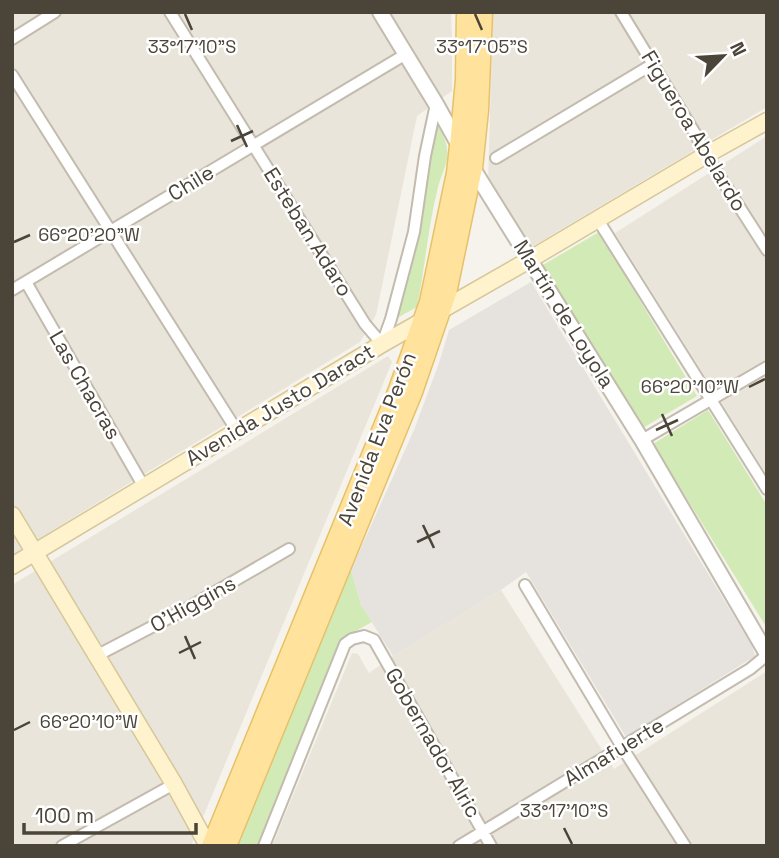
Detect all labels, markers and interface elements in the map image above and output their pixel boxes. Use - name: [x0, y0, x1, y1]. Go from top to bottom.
- north arrow: [688, 21, 758, 91]
- text: 33°17'10"S: [148, 35, 236, 58]
- text: 33°17'05"S: [436, 35, 528, 58]
- text: N: [724, 38, 752, 60]
- street label: Figueroa Abelardo: [636, 45, 753, 216]
- street label: Chile: [163, 158, 219, 207]
- street label: Esteban Adaro: [258, 162, 359, 301]
- text: 66°20'20"W: [38, 223, 140, 246]
- street label: Martín de Loyola: [508, 234, 621, 393]
- street label: Las Chacras: [43, 325, 127, 444]
- street label: Avenida Justo Daract: [180, 337, 379, 472]
- street label: Avenida Eva Perón: [331, 348, 422, 529]
- text: 66°20'10"W: [641, 375, 739, 398]
- street label: O'Higgins: [145, 569, 240, 638]
- street label: Gobernador Alric: [380, 663, 487, 823]
- text: 66°20'10"W: [40, 710, 138, 733]
- street label: Almafuerte: [559, 711, 669, 792]
- scale bar: [24, 792, 196, 836]
- text: 33°17'10"S: [520, 799, 608, 822]
- text: 100 m: [35, 802, 94, 829]

